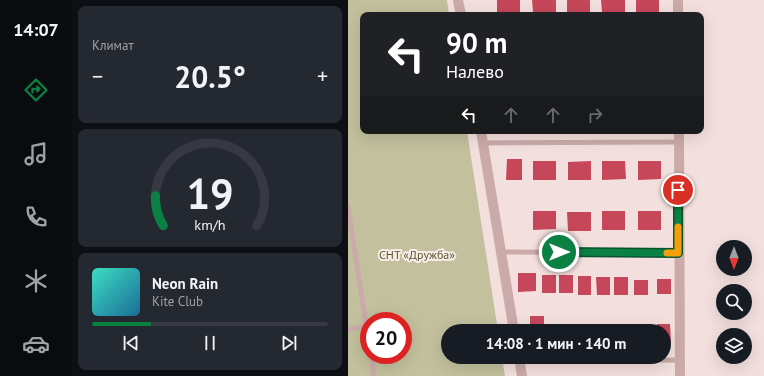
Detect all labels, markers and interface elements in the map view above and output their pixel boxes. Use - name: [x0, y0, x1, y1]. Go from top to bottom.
- text: 14:07: [13, 18, 59, 41]
- text: 90 m: [446, 24, 507, 61]
- icon: left: [380, 28, 432, 80]
- text: Климат: [92, 37, 134, 54]
- text: 20.5°: [174, 57, 246, 96]
- text: Налево: [446, 60, 504, 83]
- text: −: [92, 62, 103, 90]
- text: +: [317, 62, 328, 90]
- icon: directions: [22, 76, 50, 104]
- icon: left: [458, 104, 480, 126]
- icon: ahead: [500, 104, 522, 126]
- icon: ahead: [542, 104, 564, 126]
- icon: right: [584, 104, 606, 126]
- icon: music: [22, 140, 50, 168]
- text: 19: [186, 167, 234, 220]
- pin: [661, 173, 695, 207]
- icon: arrive: [667, 179, 689, 201]
- icon: phone: [22, 203, 50, 231]
- text: km/h: [194, 215, 226, 234]
- position arrow: [538, 231, 580, 273]
- north arrow: [716, 240, 752, 276]
- map controls: [716, 240, 752, 364]
- park label: СНТ «Дружба»: [379, 247, 455, 262]
- icon: climate: [22, 267, 50, 295]
- text: Neon Rain: [152, 274, 218, 293]
- button: search: [716, 284, 752, 320]
- text: Kite Club: [152, 293, 203, 310]
- speed limit sign: 20: [360, 312, 412, 364]
- button: layers: [716, 328, 752, 364]
- icon: car: [22, 330, 50, 358]
- icon: previous: [120, 332, 142, 354]
- icon: pause: [199, 332, 221, 354]
- icon: next: [278, 332, 300, 354]
- text: 14:08 · 1 мин · 140 m: [486, 334, 626, 353]

